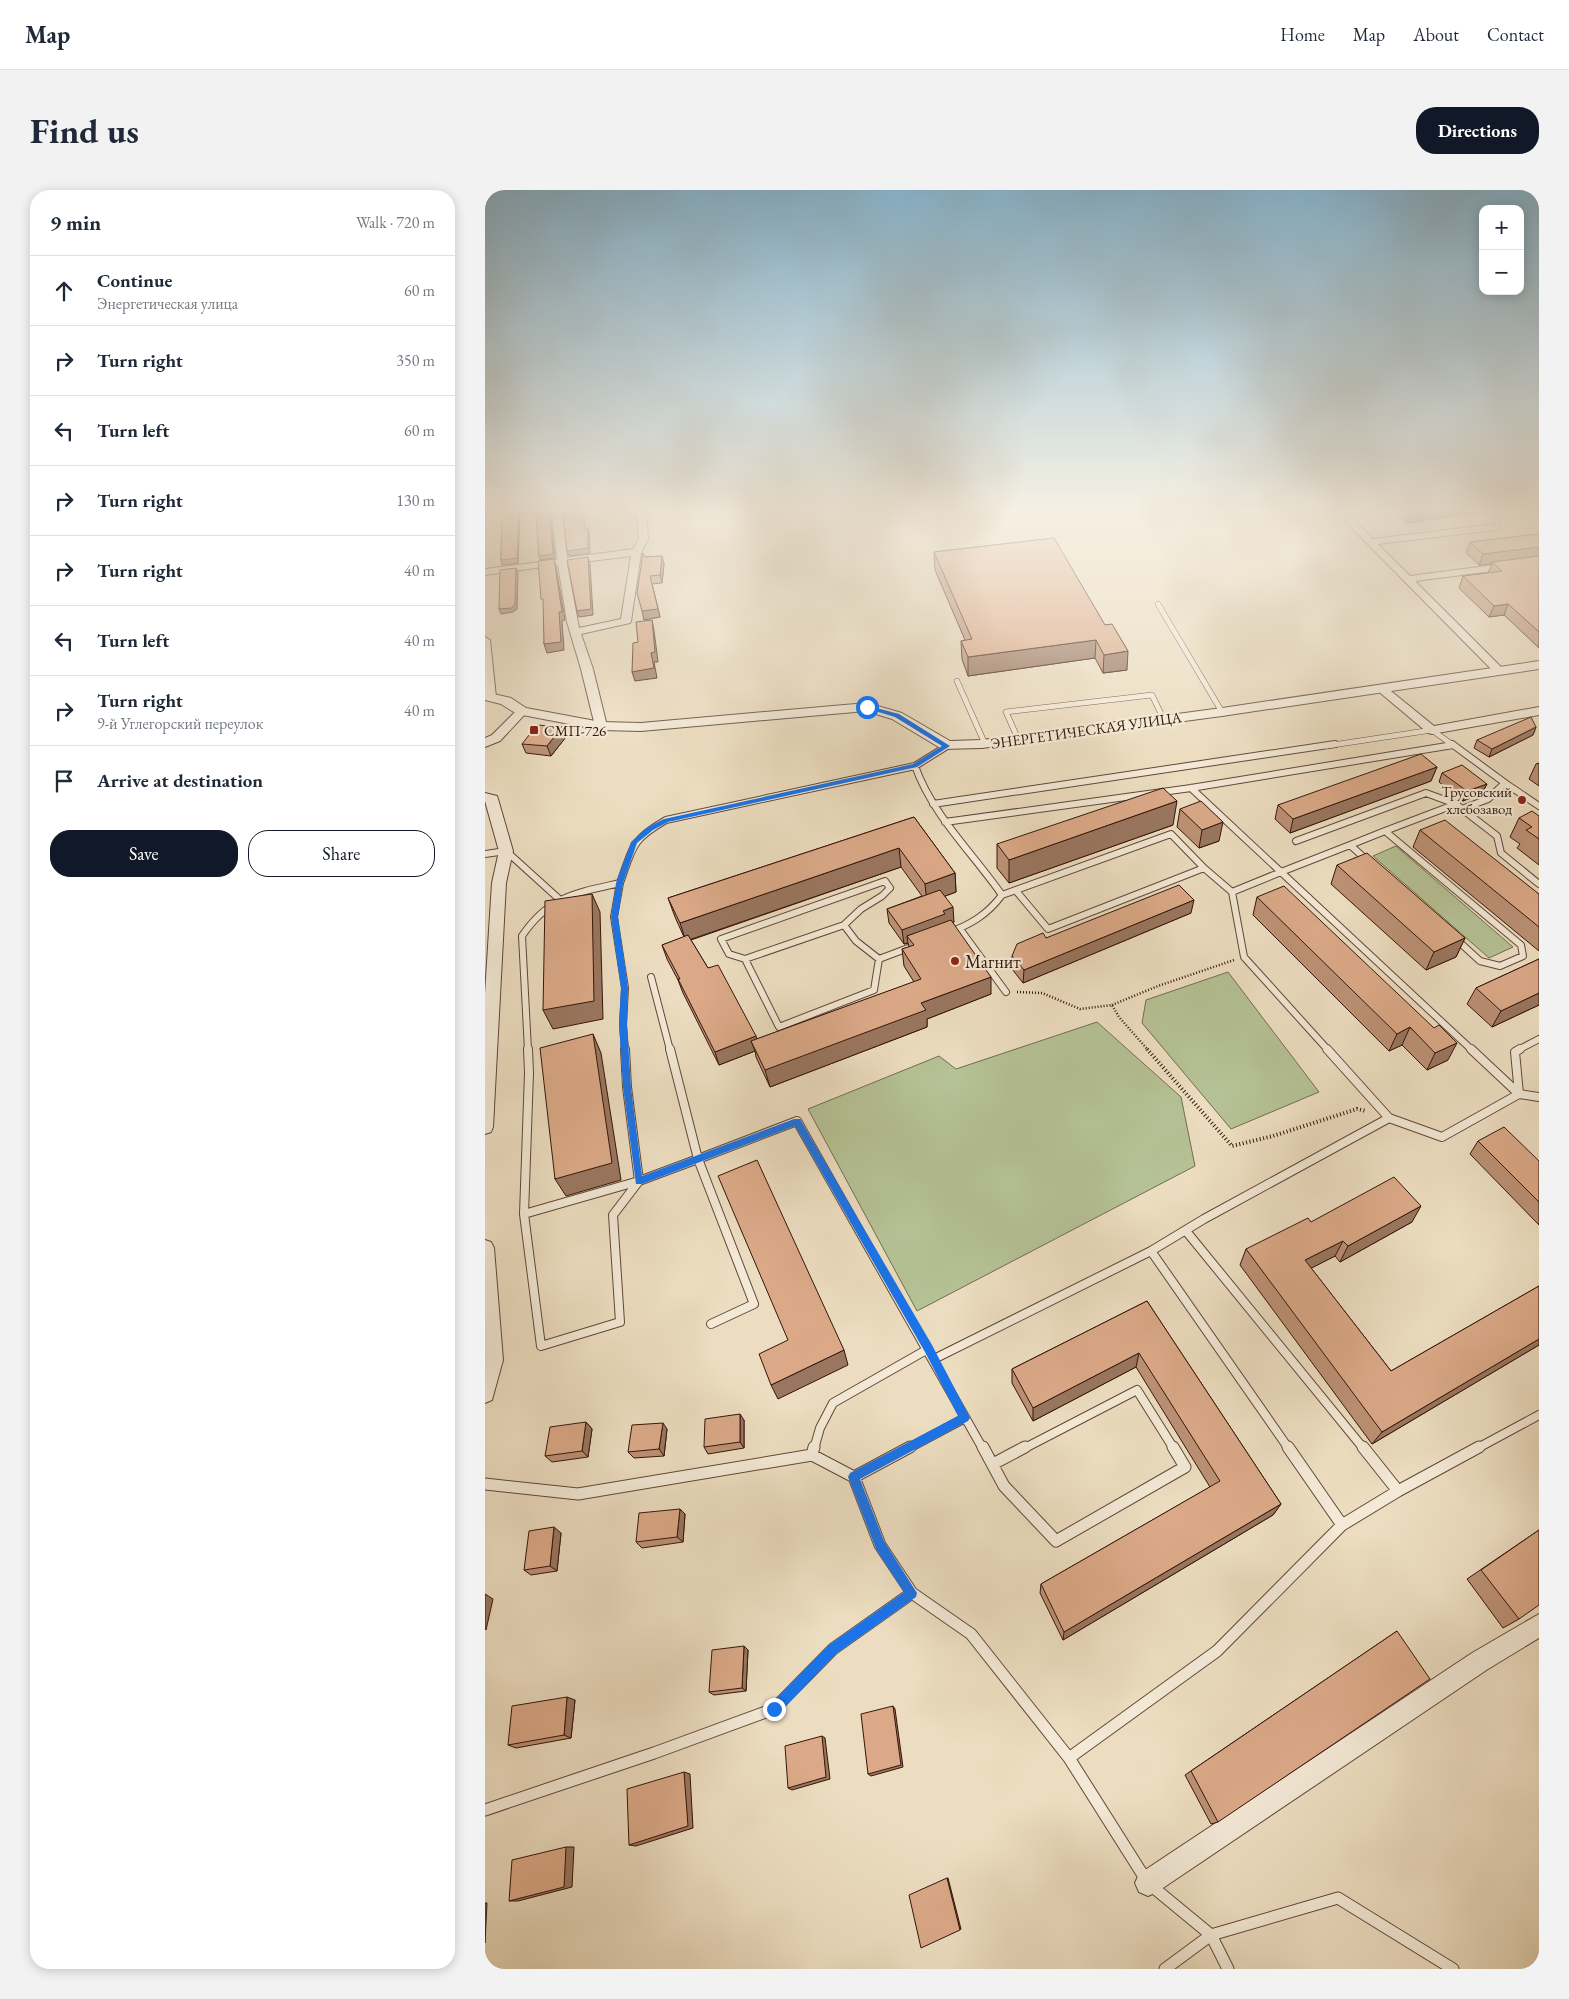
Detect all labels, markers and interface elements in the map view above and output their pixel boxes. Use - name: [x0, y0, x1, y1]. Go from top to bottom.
- text: Map: [25, 19, 70, 50]
- text: Home: [1280, 23, 1325, 46]
- text: Map: [1353, 23, 1385, 46]
- text: About: [1413, 23, 1459, 46]
- text: Contact: [1487, 23, 1544, 46]
- button: Directions: [1416, 107, 1539, 154]
- text: Find us: [30, 108, 139, 153]
- map controls: [1479, 205, 1524, 295]
- button: +: [1479, 205, 1524, 250]
- text: 9 min: [50, 209, 101, 236]
- text: Walk · 720 m: [356, 212, 435, 233]
- button: −: [1479, 250, 1524, 295]
- text: Continue: [97, 268, 172, 293]
- icon: ahead: [50, 277, 78, 305]
- text: 60 m: [404, 280, 435, 301]
- text: Энергетическая улица: [97, 293, 238, 314]
- icon: right: [50, 347, 78, 375]
- text: Turn right: [97, 348, 183, 373]
- text: 350 m: [396, 350, 435, 371]
- icon: left: [50, 417, 78, 445]
- text: Turn left: [97, 418, 169, 443]
- text: 60 m: [404, 420, 435, 441]
- icon: right: [50, 487, 78, 515]
- text: Turn right: [97, 488, 183, 513]
- text: 130 m: [396, 490, 435, 511]
- icon: right: [50, 557, 78, 585]
- text: Turn right: [97, 558, 183, 583]
- text: 40 m: [404, 560, 435, 581]
- icon: left: [50, 627, 78, 655]
- text: Turn left: [97, 628, 169, 653]
- text: 40 m: [404, 630, 435, 651]
- text: Turn right: [97, 688, 183, 713]
- route start: [856, 696, 879, 719]
- icon: right: [50, 697, 78, 725]
- text: 40 m: [404, 700, 435, 721]
- street label: ЭНЕРГЕТИЧЕСКАЯ УЛИЦА: [989, 707, 1183, 753]
- text: 9-й Углегорский переулок: [97, 713, 263, 734]
- place label: СМП-726: [544, 721, 606, 740]
- marker: СМП-726: [528, 724, 540, 736]
- icon: arrive: [50, 767, 78, 795]
- text: Arrive at destination: [97, 768, 263, 793]
- place label: Трусовский хлебозавод: [1441, 782, 1512, 818]
- marker: Трусовский хлебозавод: [1516, 794, 1528, 806]
- button: Save: [50, 830, 238, 877]
- button: Share: [248, 830, 435, 877]
- place label: Магнит: [965, 950, 1021, 973]
- marker: Магнит: [949, 955, 961, 967]
- route end: [763, 1698, 786, 1721]

